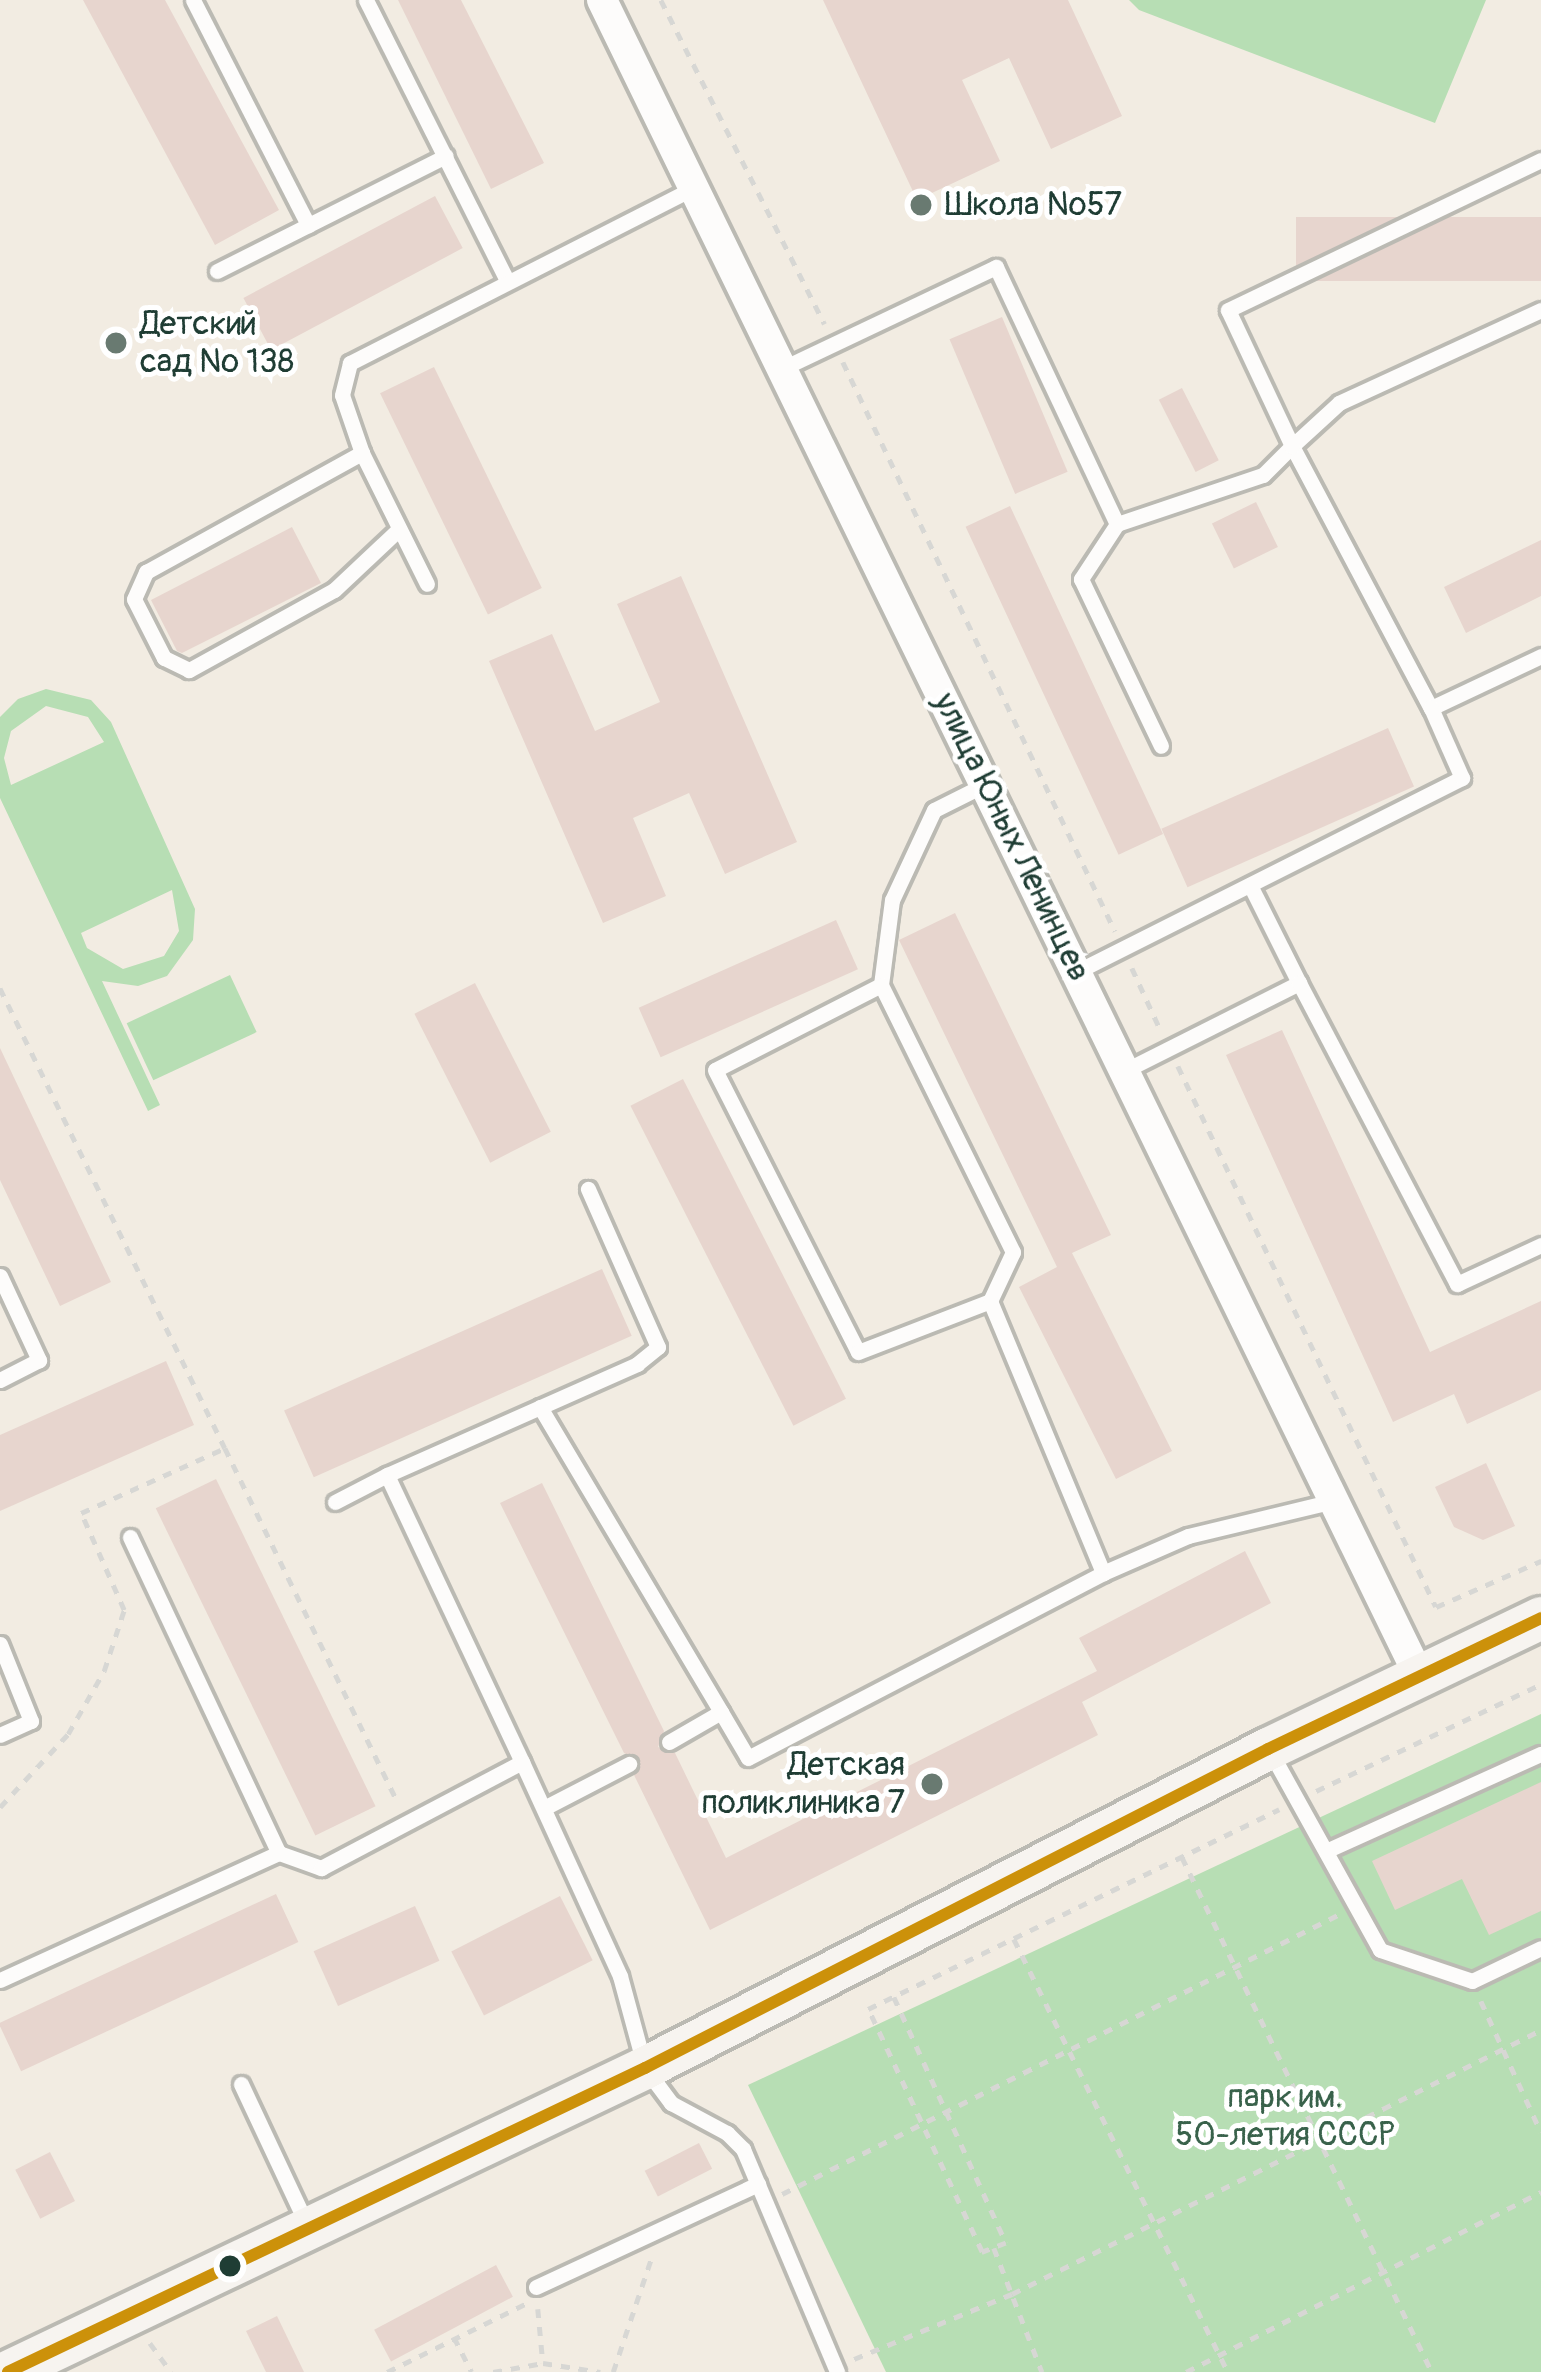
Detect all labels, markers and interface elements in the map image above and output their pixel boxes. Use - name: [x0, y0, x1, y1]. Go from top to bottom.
- place label: Школа №57: [945, 185, 1122, 225]
- marker: Школа №57: [908, 192, 934, 218]
- place label: Детский сад № 138: [140, 304, 294, 382]
- marker: Детский сад № 138: [103, 330, 129, 356]
- street label: улица Юных Ленинцев: [925, 686, 1099, 988]
- place label: Детская поликлиника 7: [701, 1745, 905, 1823]
- marker: Детская поликлиника 7: [916, 1768, 948, 1800]
- park label: парк им. 50-летия СССР: [1175, 2077, 1395, 2155]
- unlabelled marker: [219, 2255, 241, 2277]

